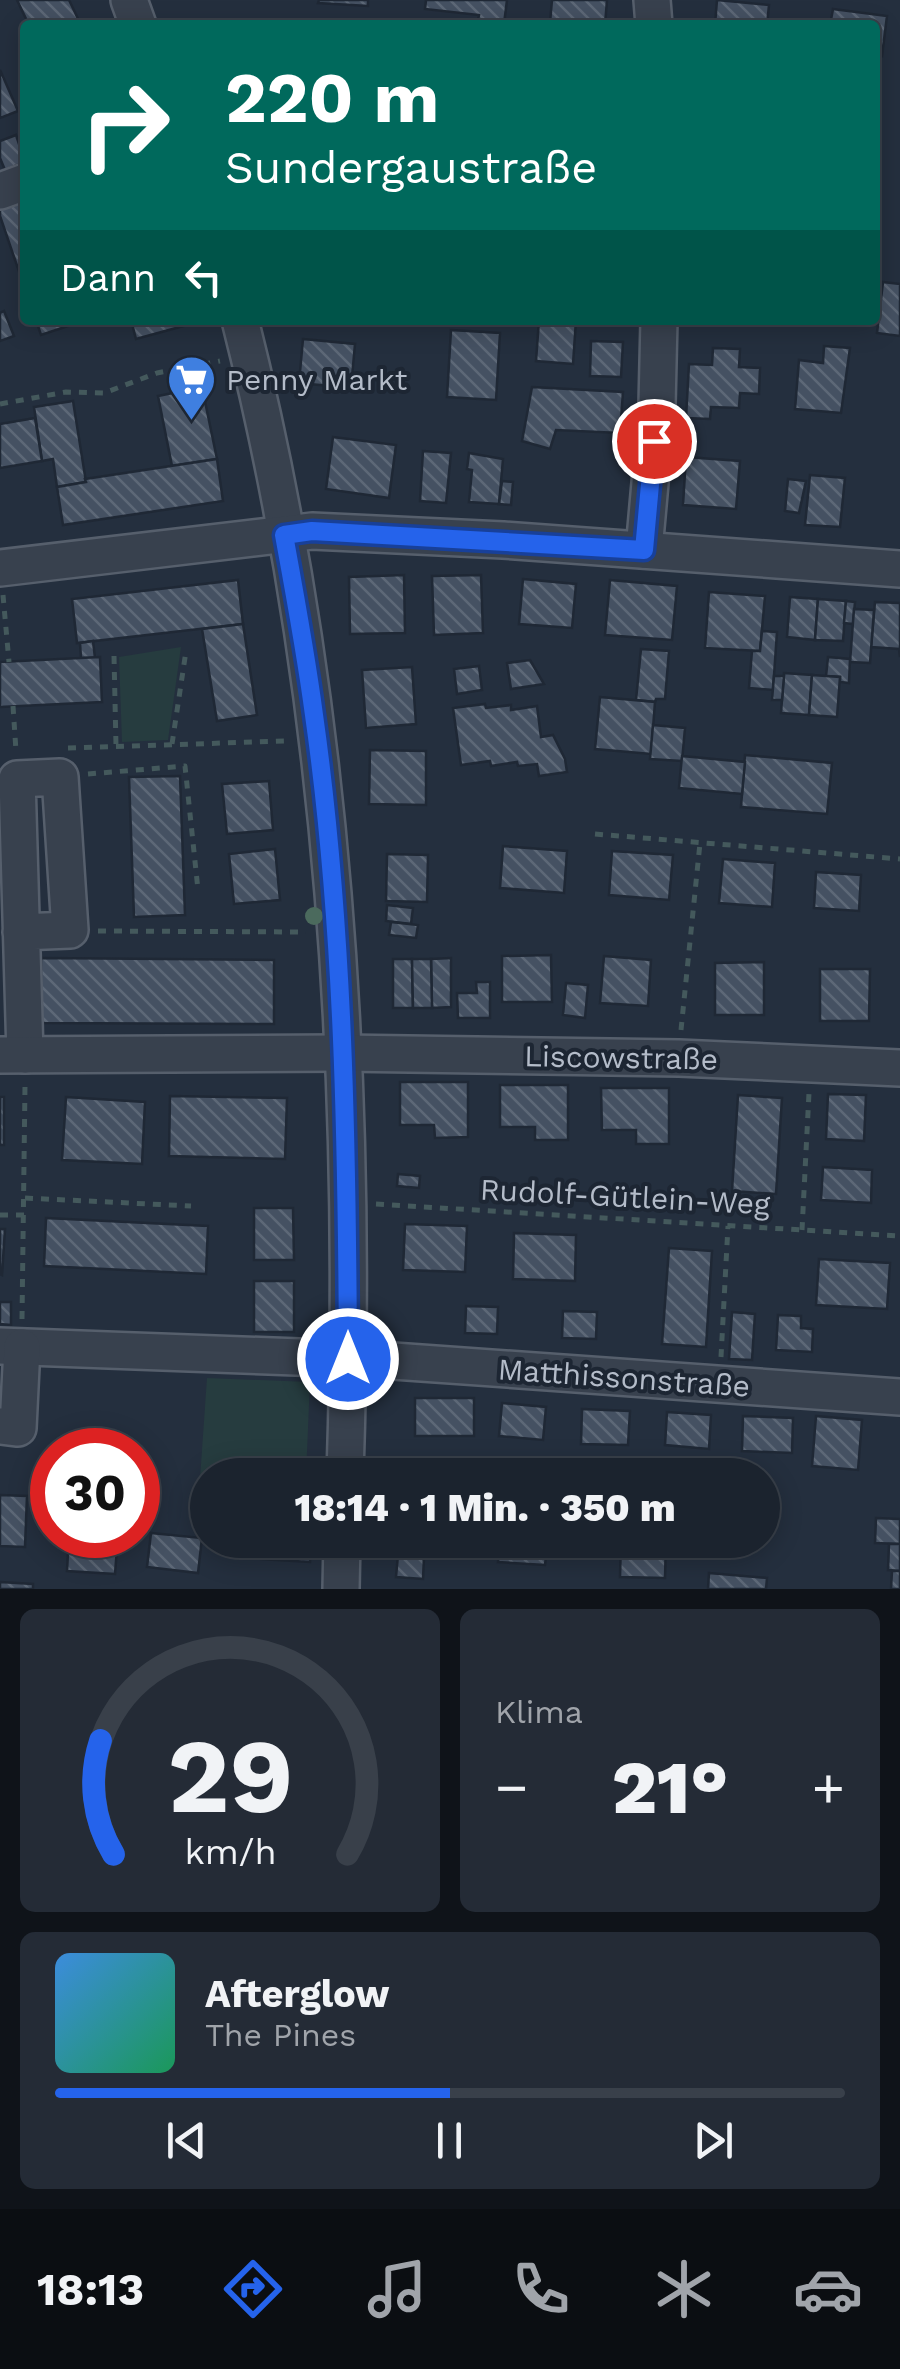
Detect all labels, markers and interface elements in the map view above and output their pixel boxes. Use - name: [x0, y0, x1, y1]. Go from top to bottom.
- text: 220 m: [225, 57, 439, 139]
- icon: right: [60, 60, 190, 190]
- text: Sundergaustraße: [225, 141, 597, 194]
- icon: left: [176, 250, 231, 305]
- text: Dann: [60, 256, 156, 300]
- supermarket icon: Penny Markt: [165, 354, 217, 422]
- place label: Penny Markt: [226, 362, 408, 397]
- pin: [612, 399, 697, 484]
- icon: arrive: [627, 414, 682, 469]
- street label: Liscowstraße: [524, 1038, 718, 1077]
- street label: Rudolf-Gütlein-Weg: [479, 1171, 771, 1222]
- position arrow: [296, 1307, 400, 1411]
- street label: Matthissonstraße: [497, 1351, 751, 1404]
- speed limit sign: 30: [30, 1428, 160, 1558]
- text: 18:14 · 1 Min. · 350 m: [294, 1486, 676, 1530]
- text: Klima: [495, 1693, 583, 1731]
- text: 29: [167, 1715, 293, 1837]
- text: 21°: [612, 1743, 728, 1831]
- text: −: [495, 1755, 528, 1819]
- text: +: [812, 1755, 845, 1819]
- text: km/h: [184, 1831, 276, 1873]
- text: Afterglow: [205, 1972, 390, 2016]
- text: The Pines: [205, 2016, 356, 2054]
- icon: previous: [159, 2113, 214, 2168]
- icon: pause: [422, 2113, 477, 2168]
- icon: next: [686, 2113, 741, 2168]
- icon: directions: [218, 2254, 288, 2324]
- icon: music: [362, 2254, 432, 2324]
- icon: phone: [506, 2254, 576, 2324]
- icon: climate: [649, 2254, 719, 2324]
- icon: car: [793, 2254, 863, 2324]
- text: 18:13: [37, 2263, 144, 2316]

